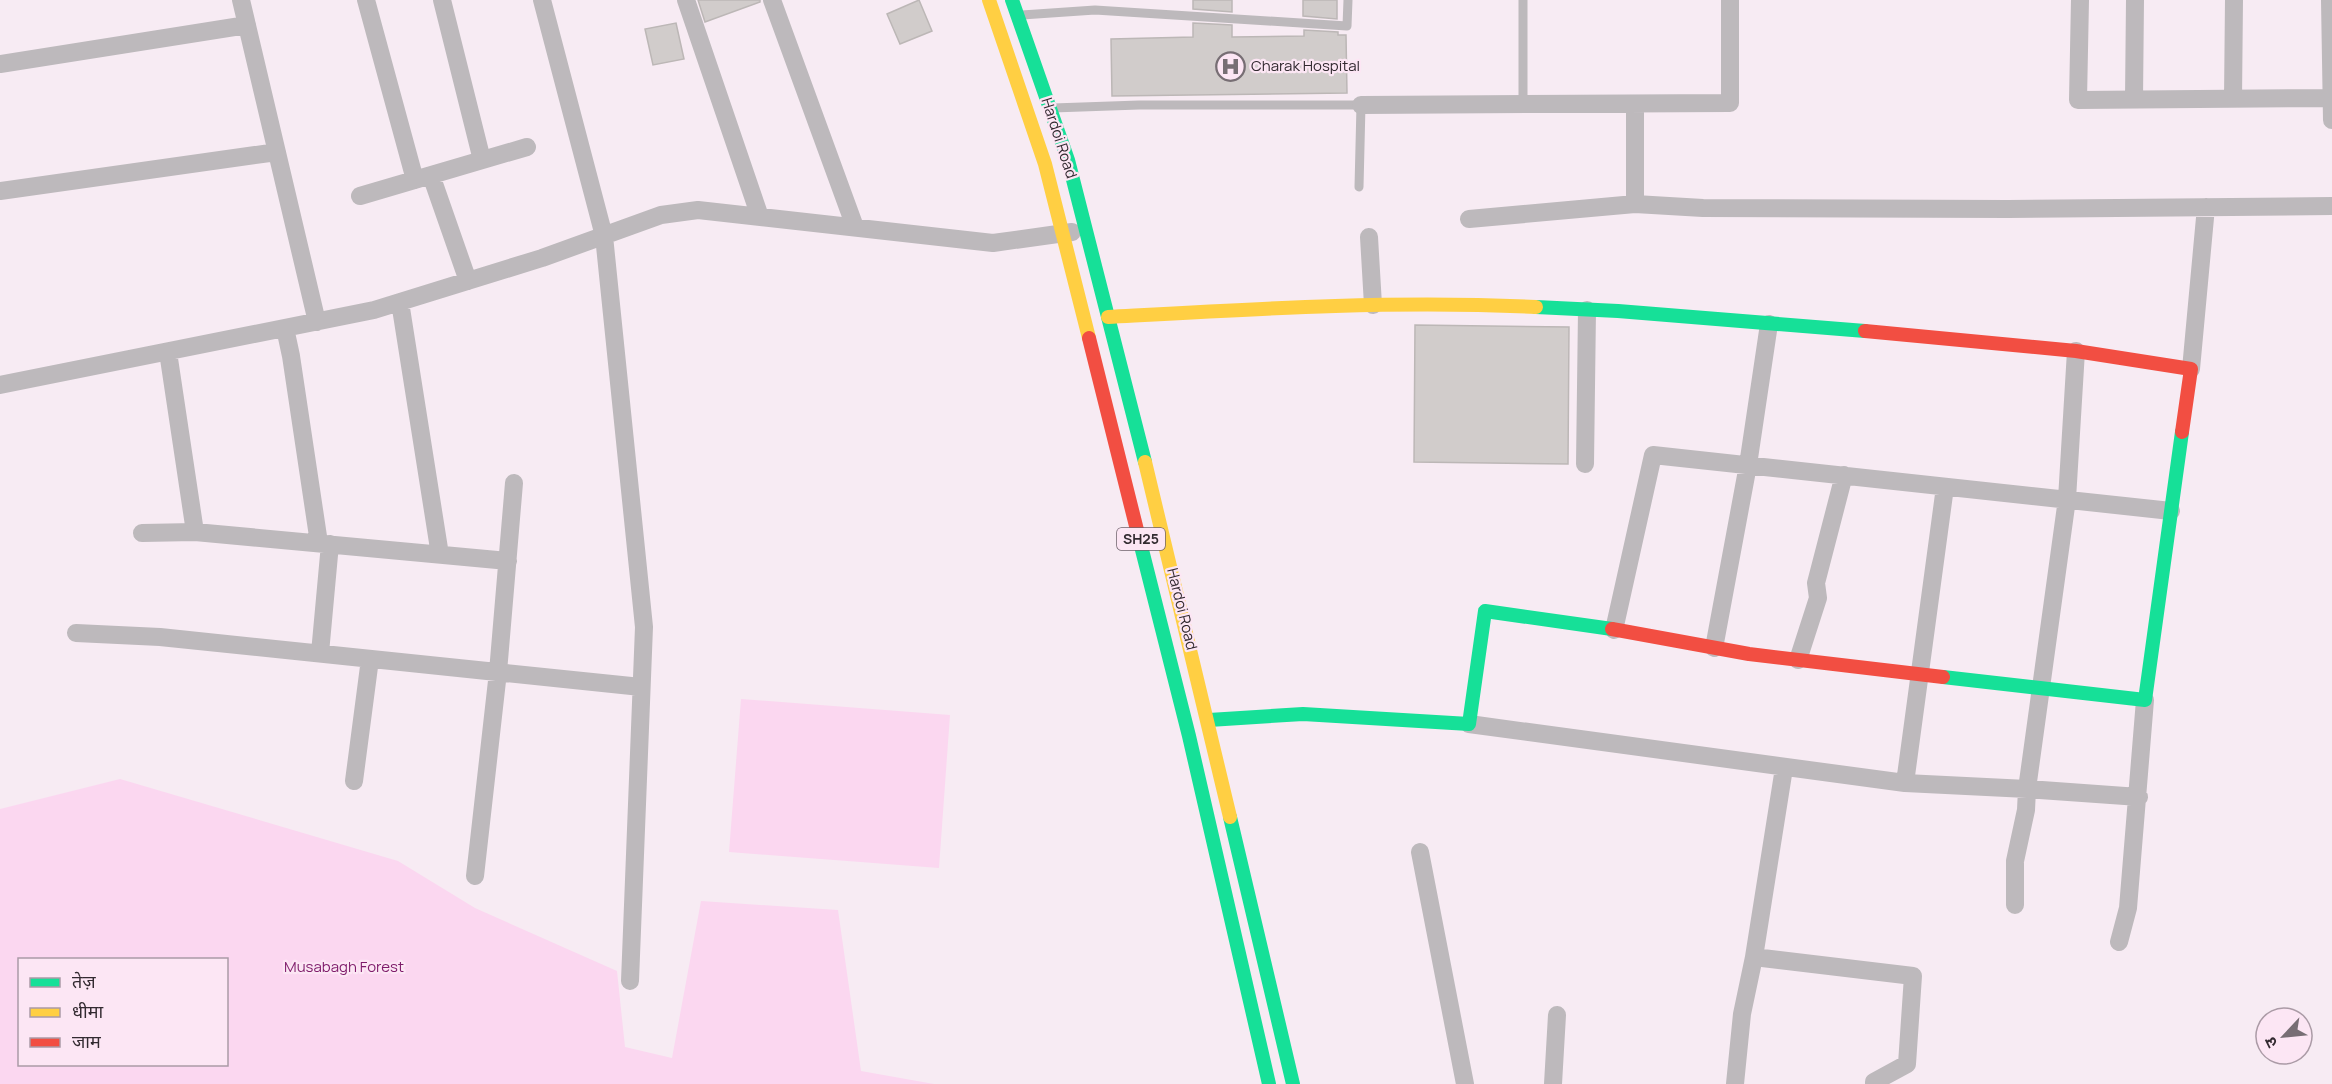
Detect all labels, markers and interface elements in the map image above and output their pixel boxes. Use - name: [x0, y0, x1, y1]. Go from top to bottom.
- hospital icon: Charak Hospital: [1214, 50, 1246, 82]
- place label: Charak Hospital: [1251, 55, 1360, 76]
- street label: Hardoi Road: [1037, 95, 1082, 181]
- road number: SH25: [1117, 528, 1165, 550]
- street label: Hardoi Road: [1162, 566, 1203, 652]
- park label: Musabagh Forest: [284, 956, 404, 977]
- legend: [18, 958, 228, 1066]
- text: तेज़: [72, 969, 96, 993]
- text: धीमा: [72, 999, 103, 1023]
- north arrow: [2254, 1006, 2314, 1066]
- text: जाम: [72, 1029, 102, 1053]
- text: उ: [2258, 1033, 2282, 1052]

